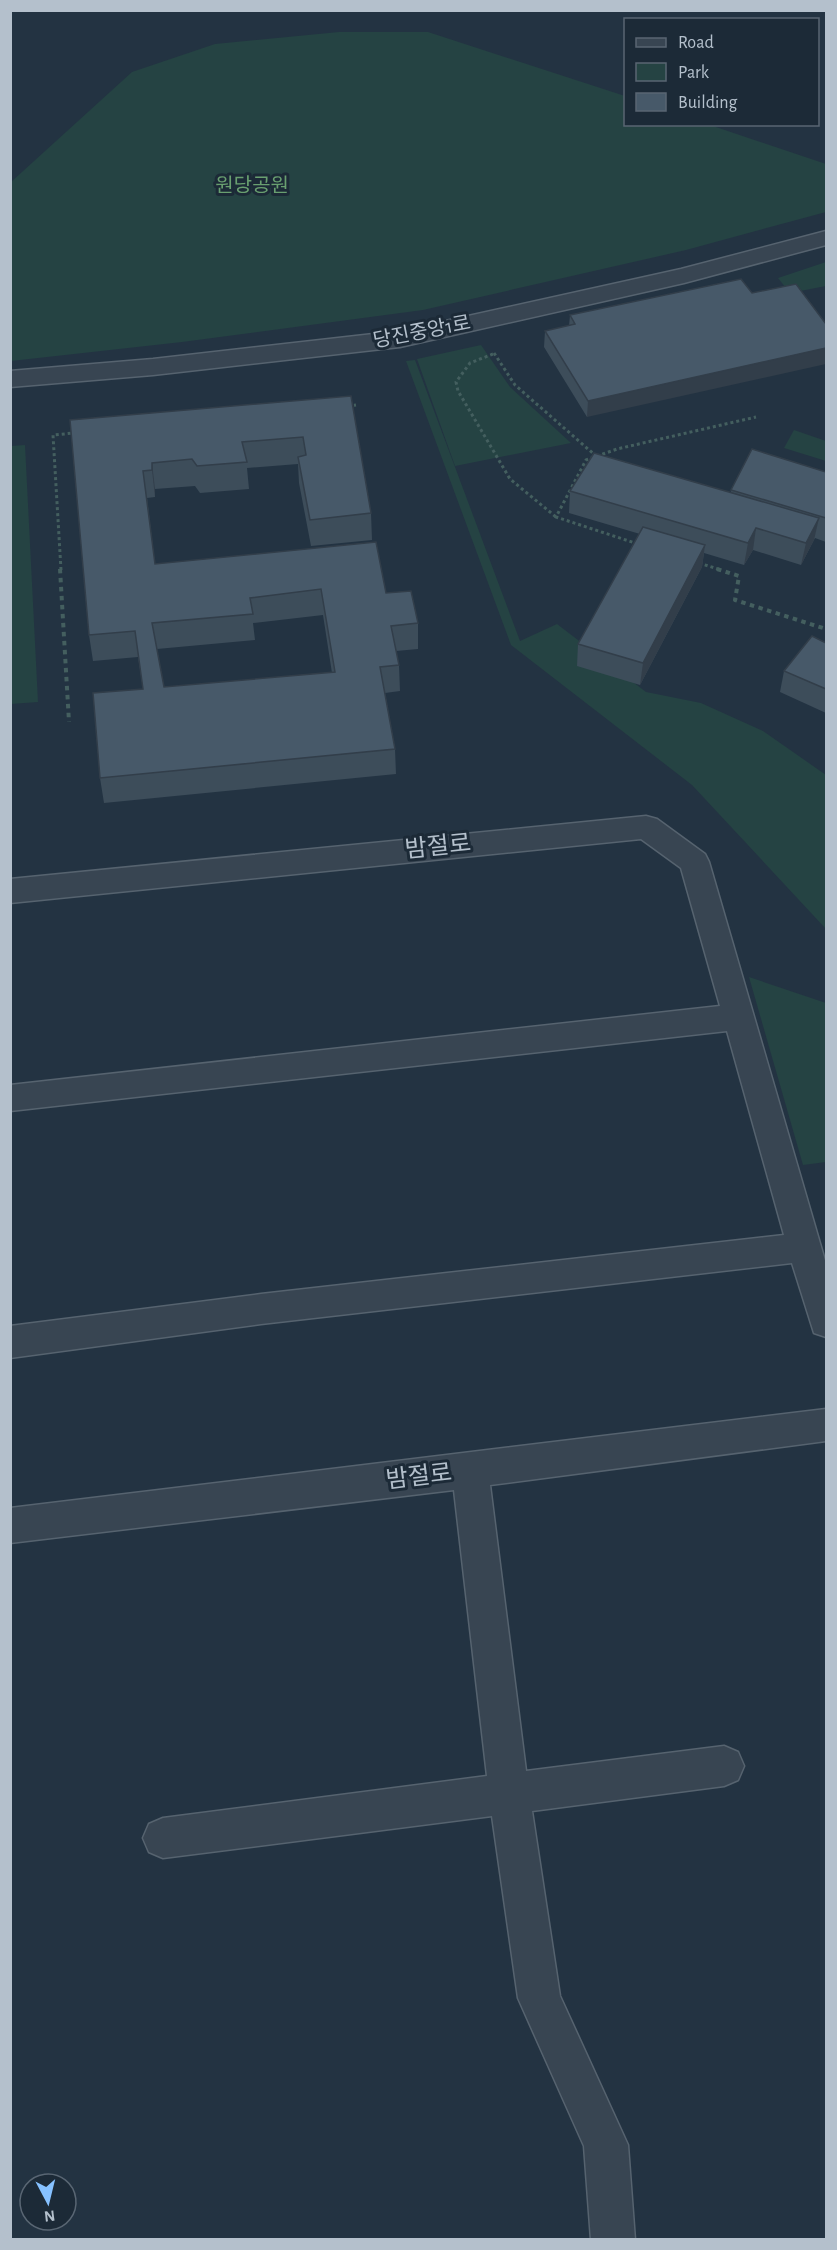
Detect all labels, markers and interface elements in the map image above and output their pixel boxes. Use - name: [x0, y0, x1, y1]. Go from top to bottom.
- legend: [624, 18, 819, 126]
- text: Road: [678, 34, 714, 52]
- text: Park: [678, 64, 710, 82]
- text: Building: [678, 94, 738, 112]
- park label: 원당공원: [215, 175, 289, 196]
- street label: 당진중앙1로: [371, 312, 472, 351]
- street label: 밤절로: [404, 831, 472, 862]
- street label: 밤절로: [385, 1460, 453, 1493]
- north arrow: [18, 2172, 78, 2232]
- text: N: [43, 2207, 56, 2225]

